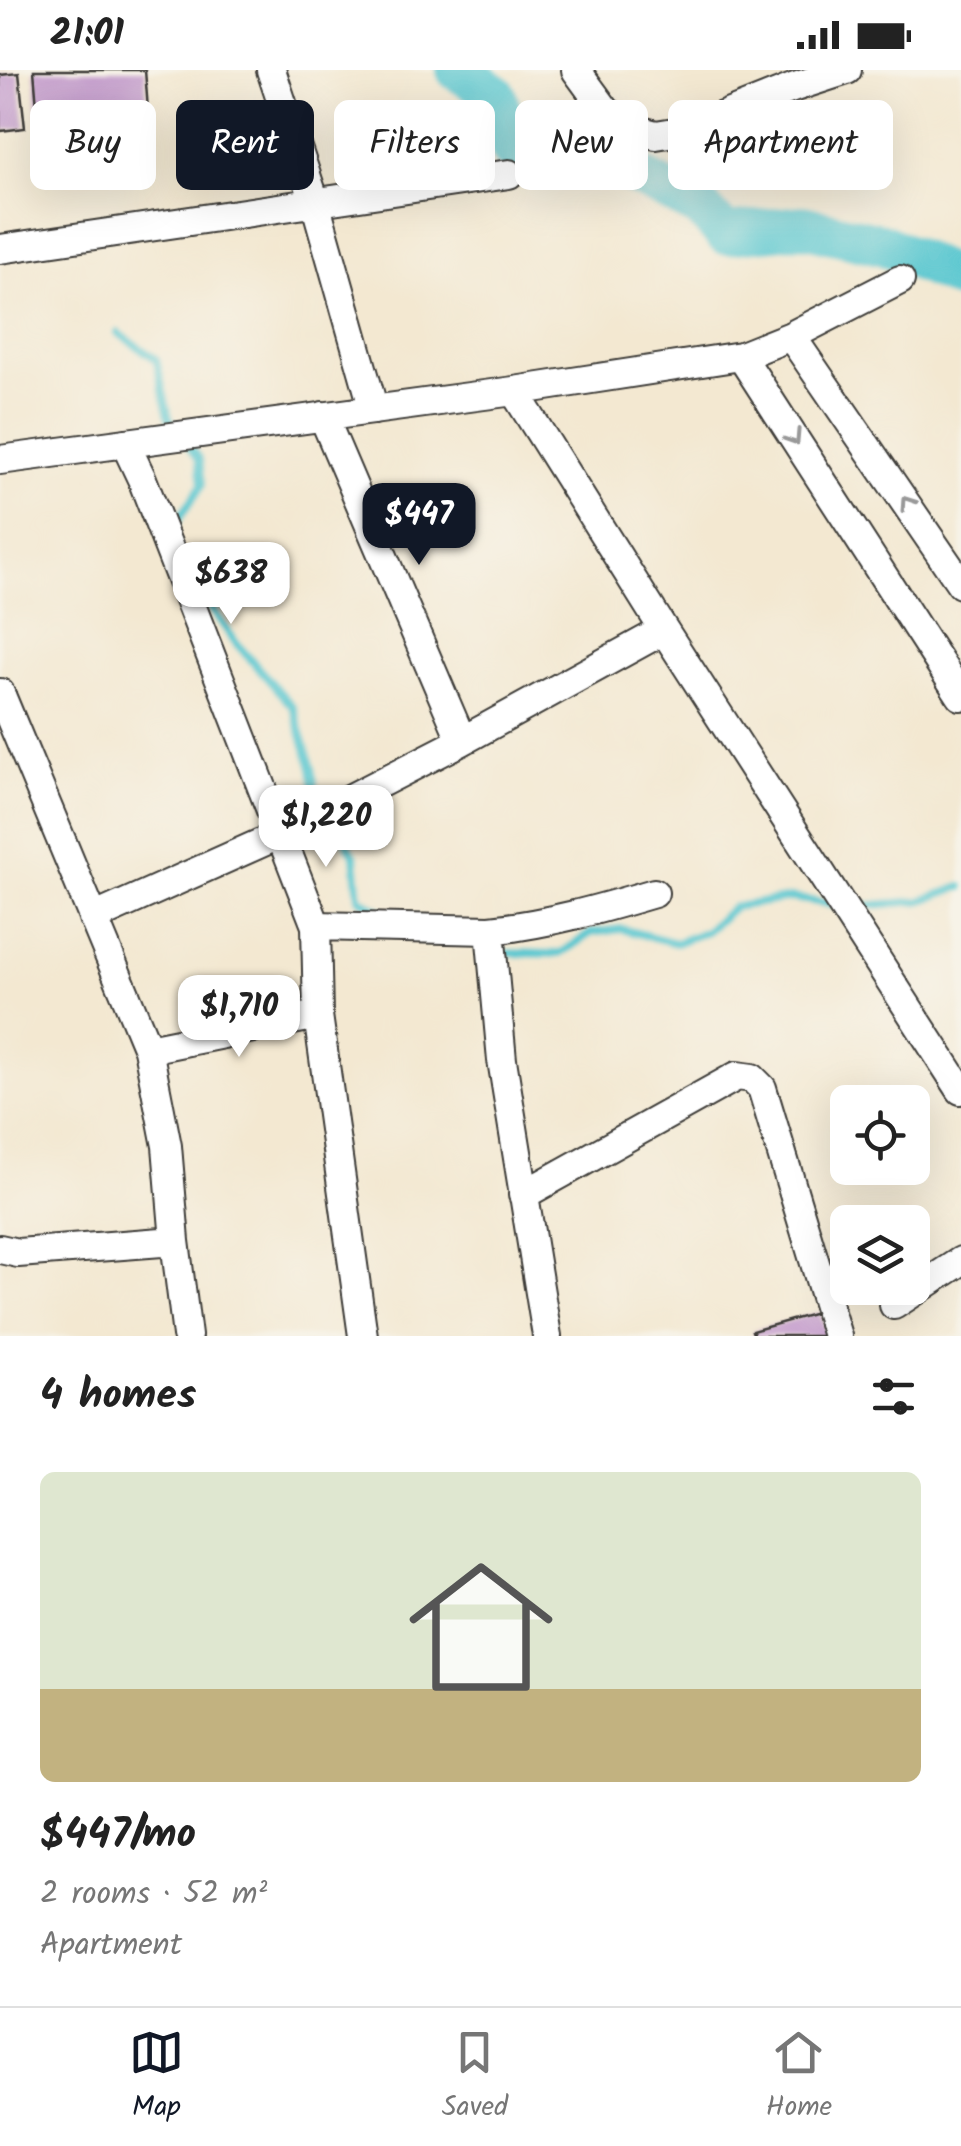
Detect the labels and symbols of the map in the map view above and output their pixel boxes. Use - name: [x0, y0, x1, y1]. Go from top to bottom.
- one-way arrow: [781, 427, 800, 445]
- pin: $447: [360, 483, 478, 568]
- one-way arrow: [901, 495, 919, 514]
- pin: $638: [172, 542, 290, 627]
- pin: $1,220: [245, 785, 407, 870]
- pin: $1,710: [158, 975, 320, 1060]

